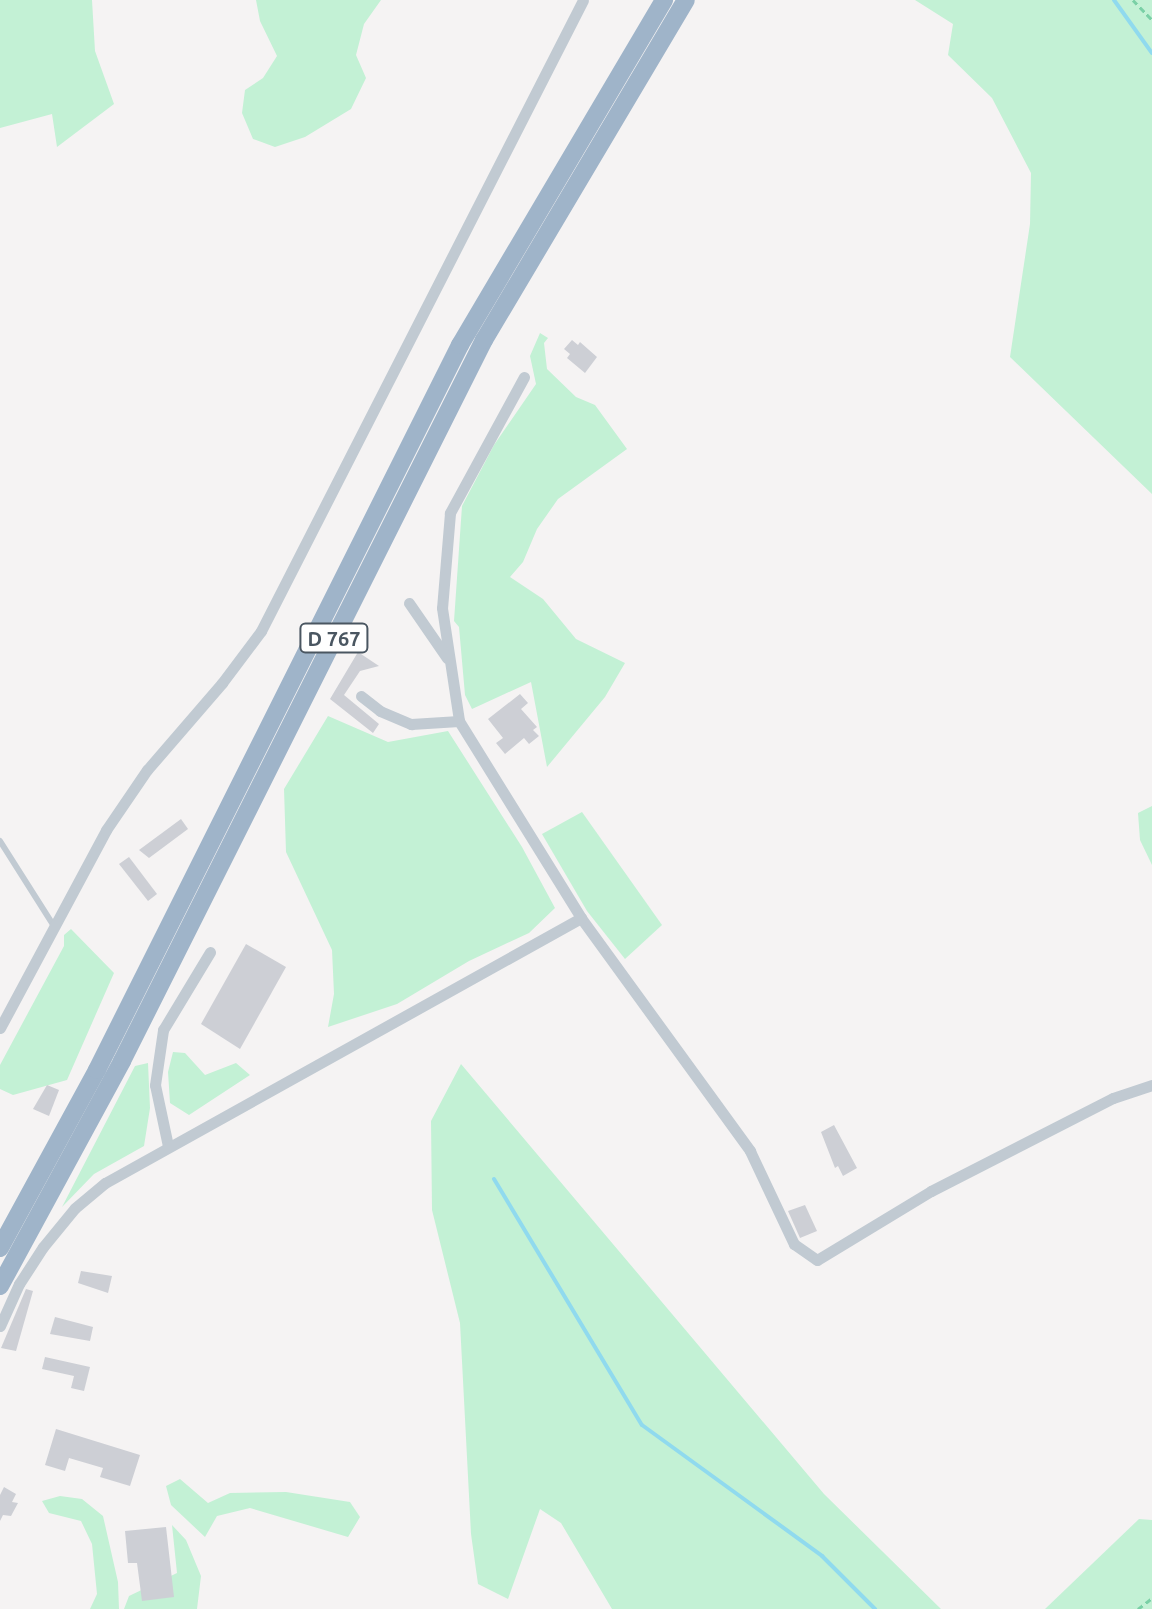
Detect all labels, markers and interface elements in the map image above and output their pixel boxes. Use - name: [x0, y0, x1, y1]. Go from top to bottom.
- road number: D 767: [298, 622, 370, 654]

